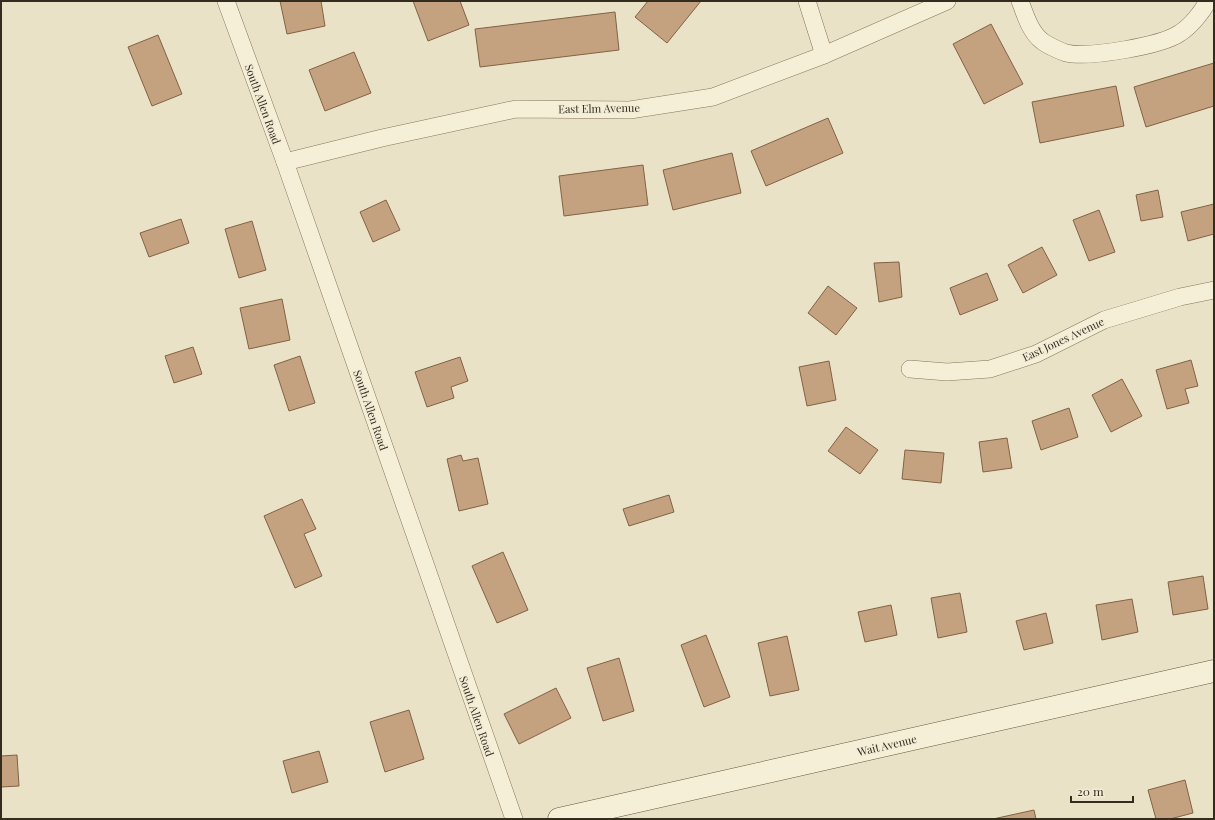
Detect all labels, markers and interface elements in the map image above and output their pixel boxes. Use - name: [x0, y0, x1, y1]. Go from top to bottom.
- street label: South Allen Road: [242, 62, 285, 147]
- street label: East Elm Avenue: [558, 100, 640, 116]
- street label: East Jones Avenue: [1020, 313, 1107, 365]
- street label: South Allen Road: [350, 368, 392, 453]
- street label: South Allen Road: [456, 674, 498, 759]
- street label: Wait Avenue: [855, 731, 919, 759]
- scale bar: [1071, 778, 1133, 804]
- text: 20 m: [1077, 783, 1104, 799]

